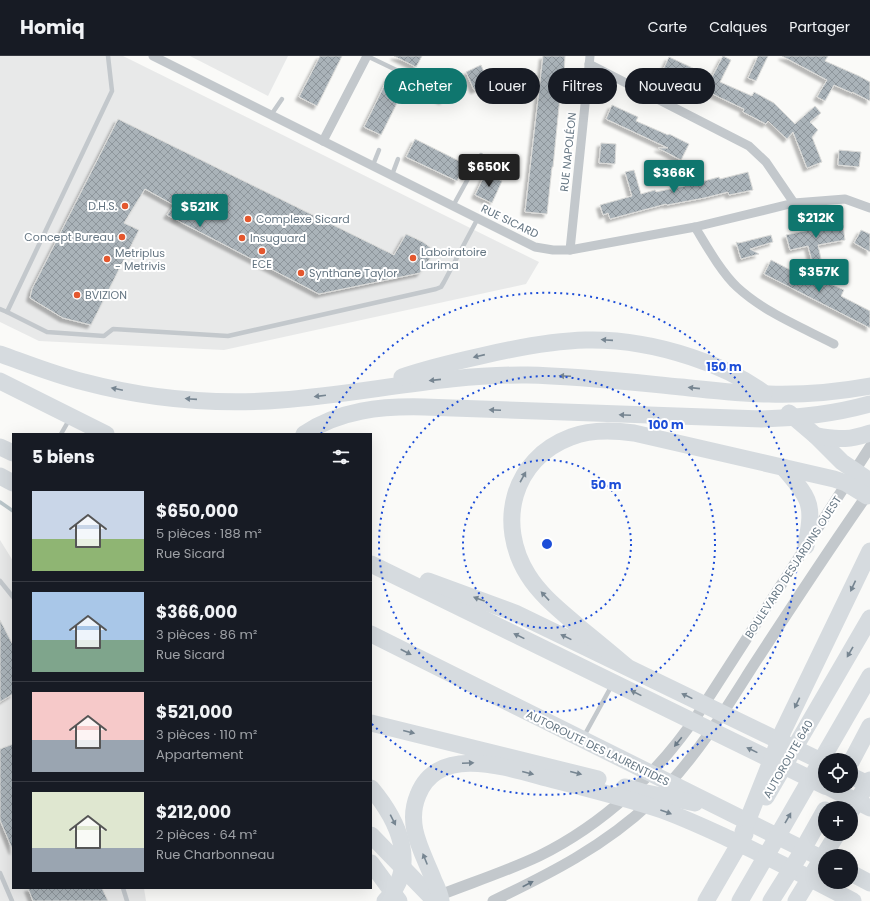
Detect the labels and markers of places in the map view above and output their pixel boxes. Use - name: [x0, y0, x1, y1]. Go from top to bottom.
- pin: $650K: [461, 154, 517, 188]
- pin: $366K: [646, 160, 702, 194]
- pin: $521K: [172, 194, 228, 228]
- place label: D.H.S.: [88, 198, 117, 214]
- marker: D.H.S.: [120, 201, 130, 211]
- pin: $212K: [788, 205, 844, 239]
- place label: Complexe Sicard: [256, 211, 350, 227]
- marker: Complexe Sicard: [243, 214, 253, 224]
- place label: Concept Bureau: [24, 229, 114, 245]
- place label: Insuguard: [250, 230, 306, 246]
- marker: Concept Bureau: [117, 232, 127, 242]
- marker: Insuguard: [237, 233, 247, 243]
- place label: Laboiratoire Larima: [421, 244, 487, 273]
- place label: Metriplus - Metrivis: [115, 245, 166, 274]
- marker: ECE: [257, 246, 267, 256]
- marker: Laboiratoire Larima: [408, 253, 418, 263]
- marker: Metriplus - Metrivis: [102, 254, 112, 264]
- place label: ECE: [252, 256, 272, 272]
- pin: $357K: [791, 259, 847, 293]
- place label: Synthane Taylor: [309, 265, 397, 281]
- marker: Synthane Taylor: [296, 268, 306, 278]
- place label: BVIZION: [85, 287, 127, 303]
- marker: BVIZION: [72, 290, 82, 300]
- centre of rings: [540, 537, 554, 551]

